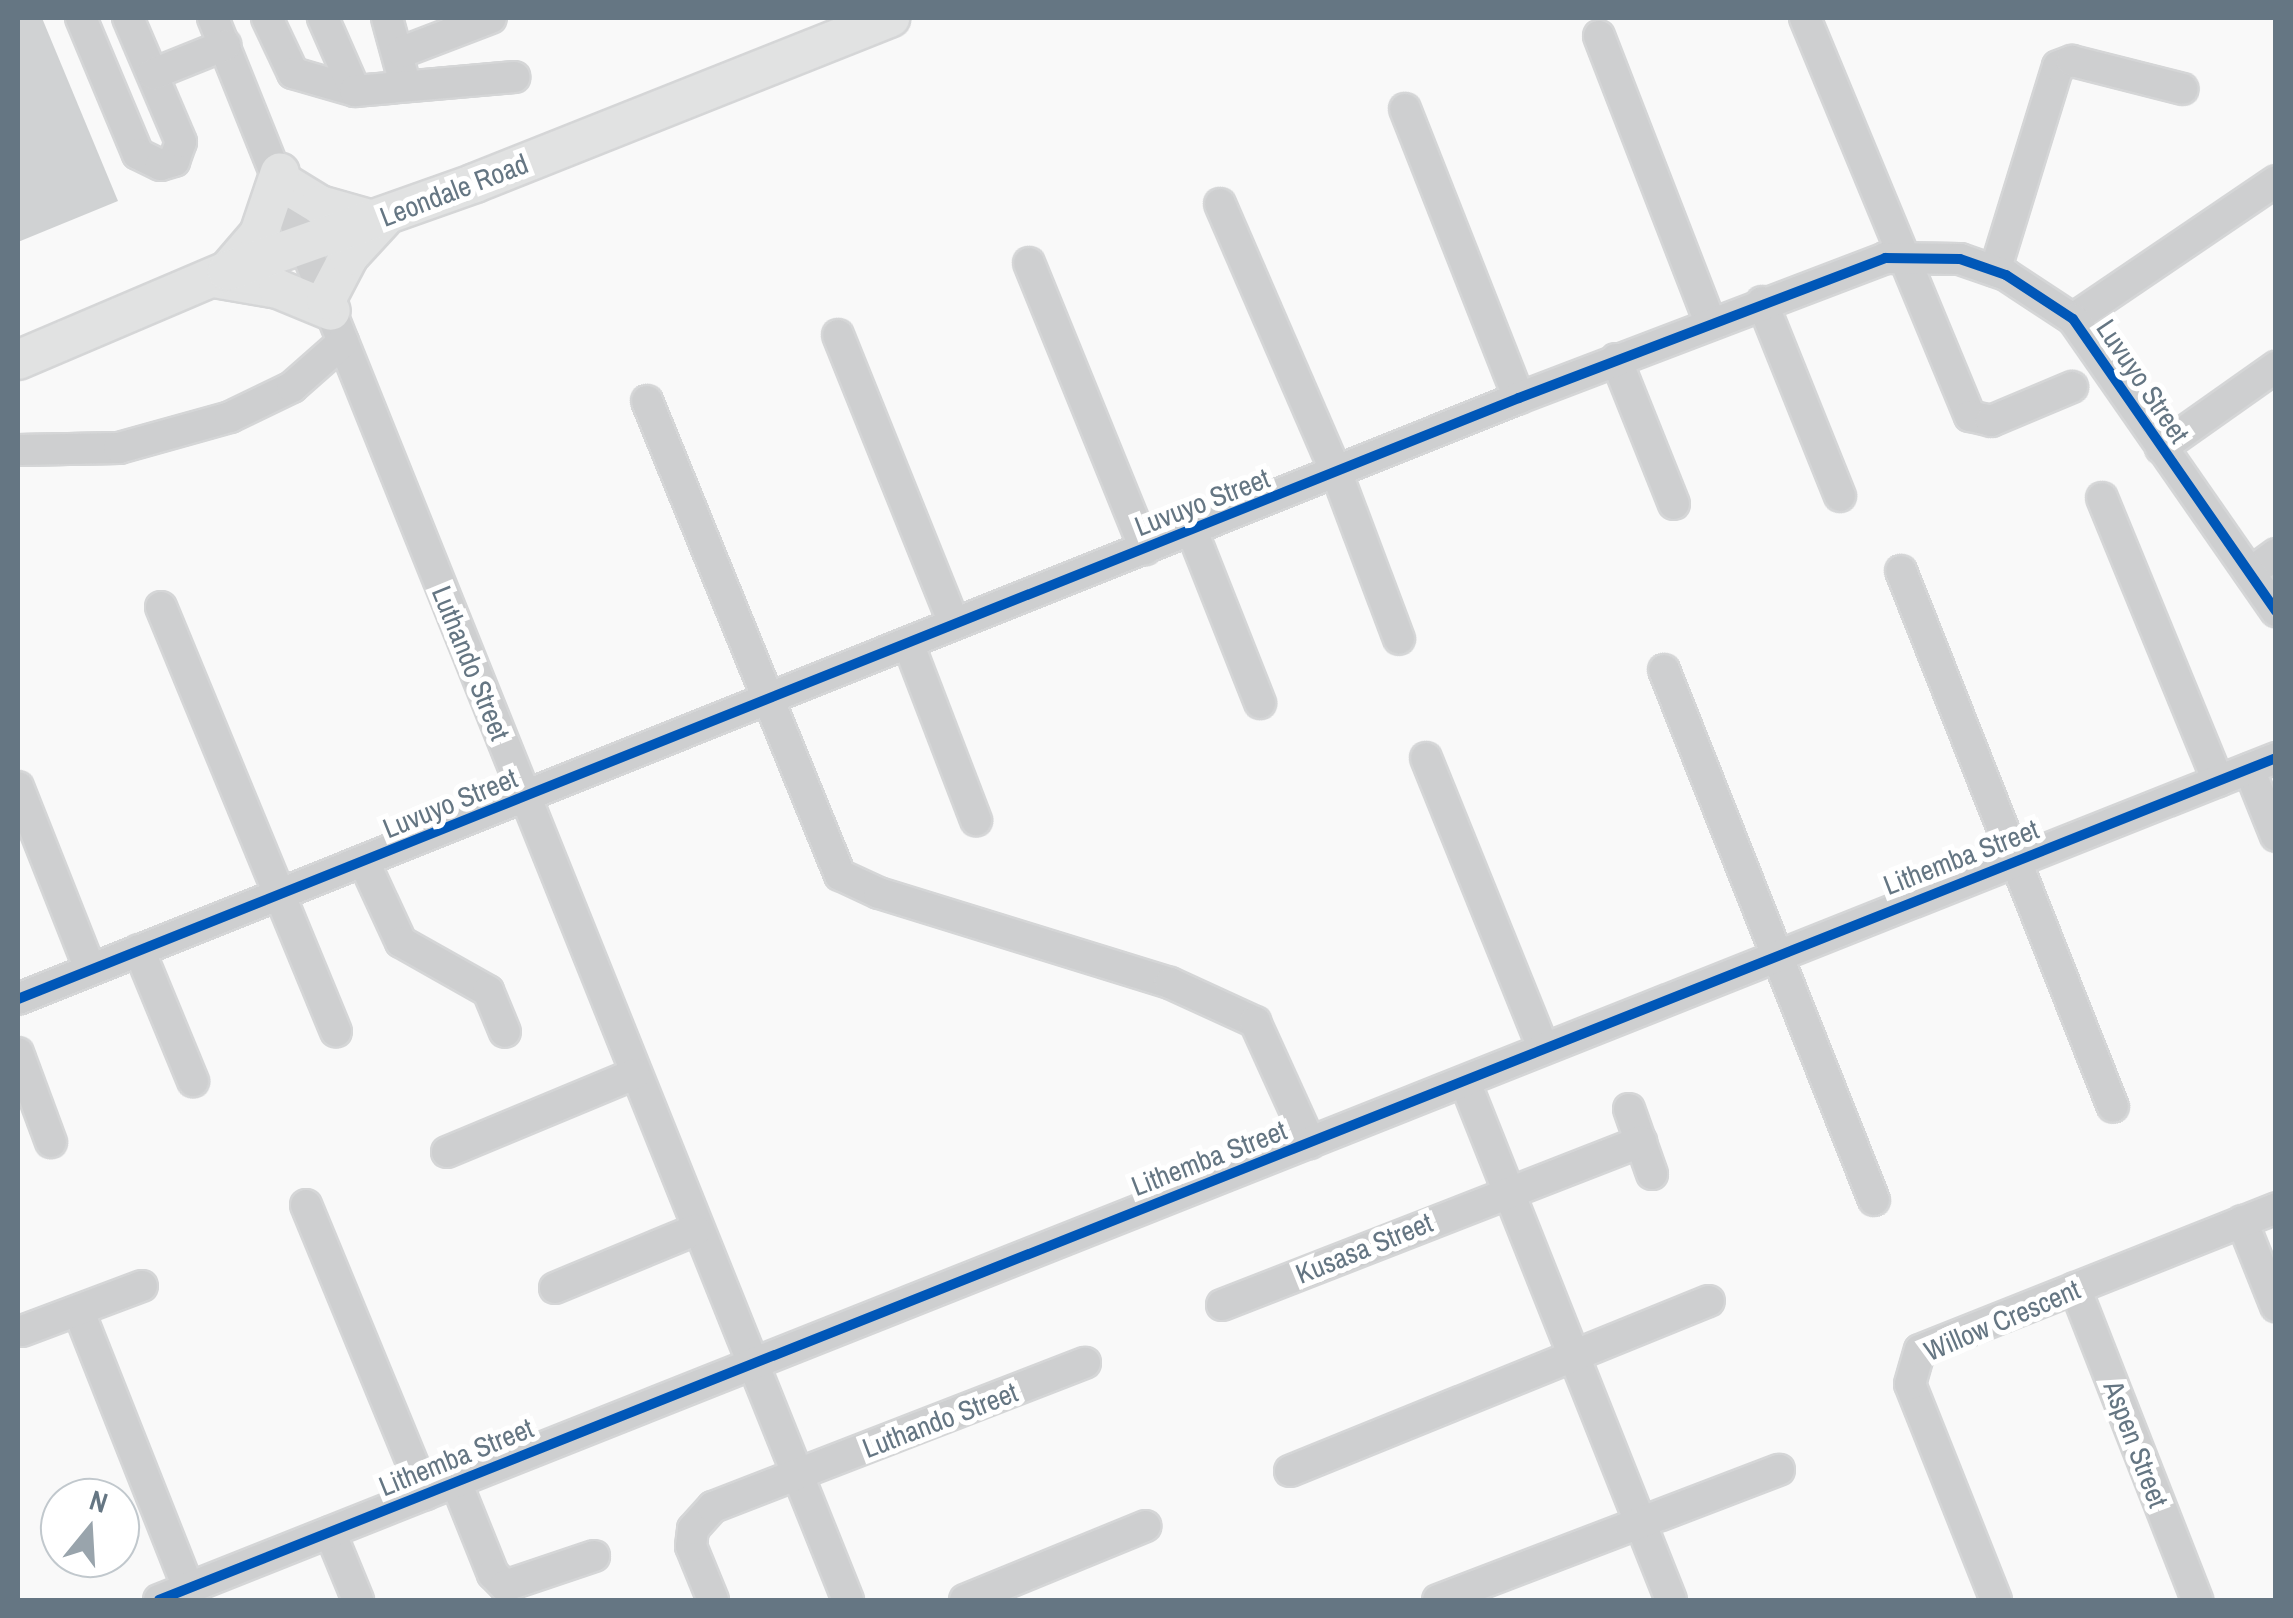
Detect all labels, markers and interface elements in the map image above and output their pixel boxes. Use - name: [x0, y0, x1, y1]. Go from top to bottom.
- street label: Leondale Road: [375, 146, 533, 234]
- street label: Luvuyo Street: [2089, 313, 2197, 449]
- street label: Luvuyo Street: [1130, 461, 1274, 543]
- street label: Luthando Street: [425, 581, 517, 745]
- street label: Luvuyo Street: [378, 761, 522, 845]
- street label: Lithemba Street: [1879, 812, 2043, 902]
- street label: Lithemba Street: [1127, 1113, 1291, 1203]
- street label: Kusasa Street: [1291, 1205, 1437, 1291]
- street label: Willow Crescent: [1919, 1272, 2085, 1368]
- street label: Luthando Street: [858, 1375, 1022, 1465]
- street label: Aspen Street: [2097, 1376, 2175, 1512]
- street label: Lithemba Street: [374, 1411, 538, 1503]
- north arrow: [40, 1478, 140, 1578]
- text: N: [85, 1481, 112, 1522]

